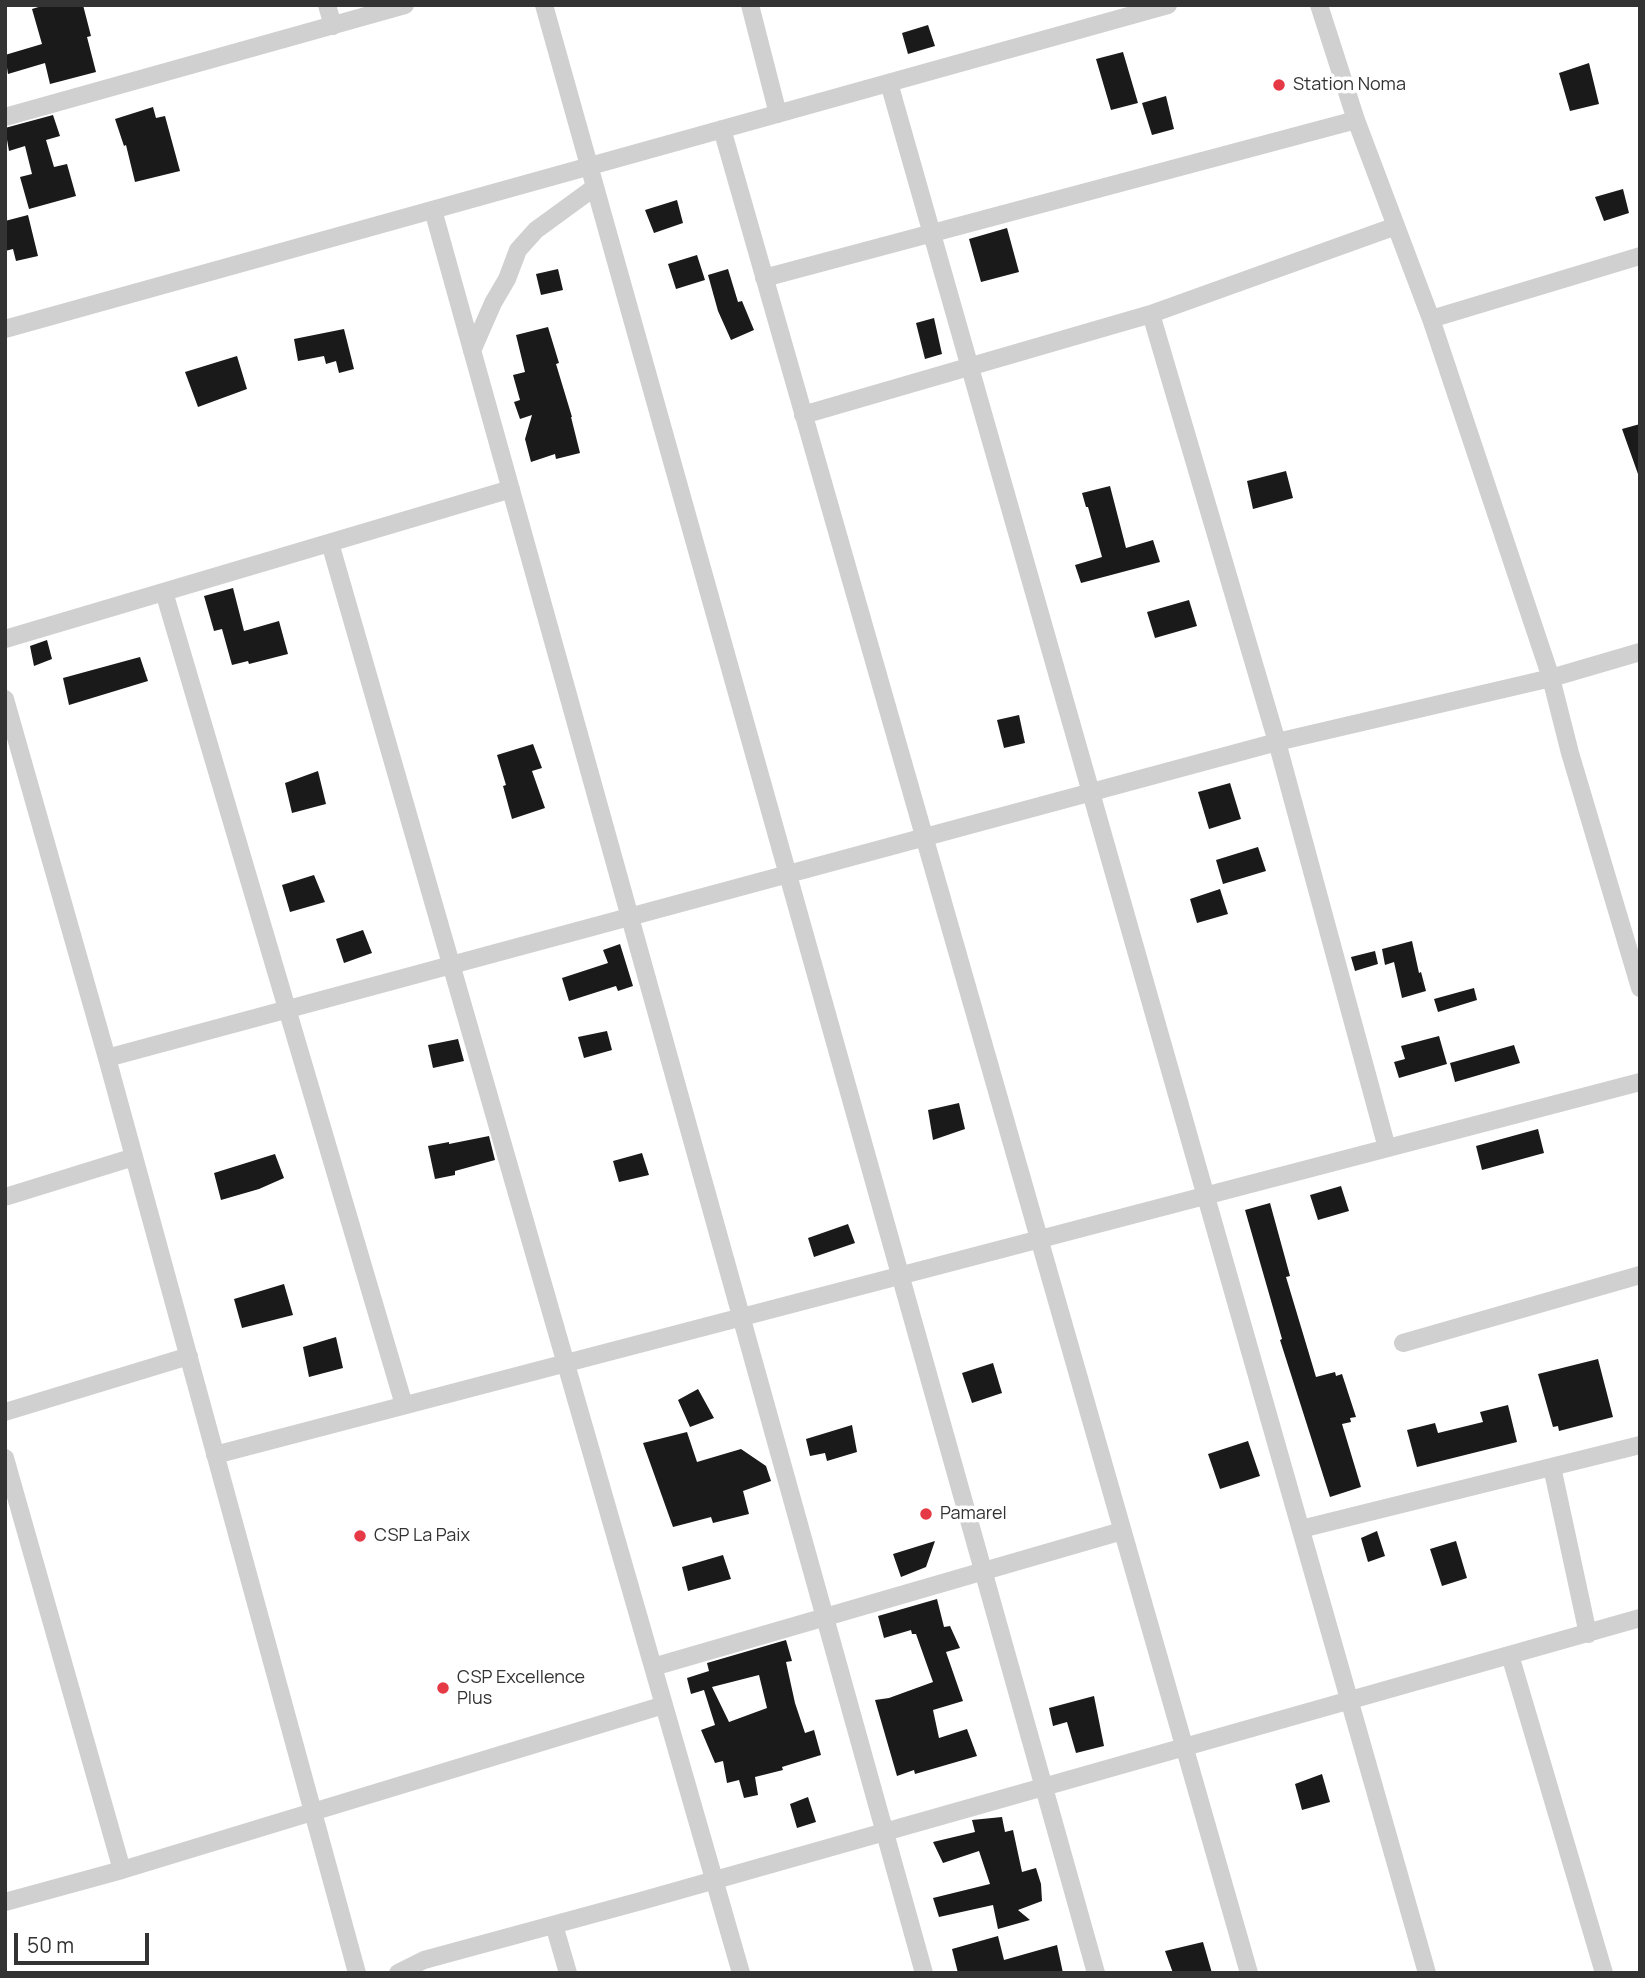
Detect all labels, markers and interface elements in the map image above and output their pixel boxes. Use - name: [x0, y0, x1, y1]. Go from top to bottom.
- place label: Station Noma: [1293, 74, 1406, 96]
- marker: Station Noma: [1271, 77, 1287, 93]
- place label: Pamarel: [940, 1503, 1007, 1525]
- marker: Pamarel: [918, 1506, 934, 1522]
- place label: CSP La Paix: [374, 1525, 470, 1547]
- marker: CSP La Paix: [352, 1528, 368, 1544]
- place label: CSP Excellence Plus: [457, 1667, 585, 1710]
- marker: CSP Excellence Plus: [435, 1680, 451, 1696]
- scale bar: [18, 1918, 152, 1962]
- text: 50 m: [27, 1931, 74, 1959]

